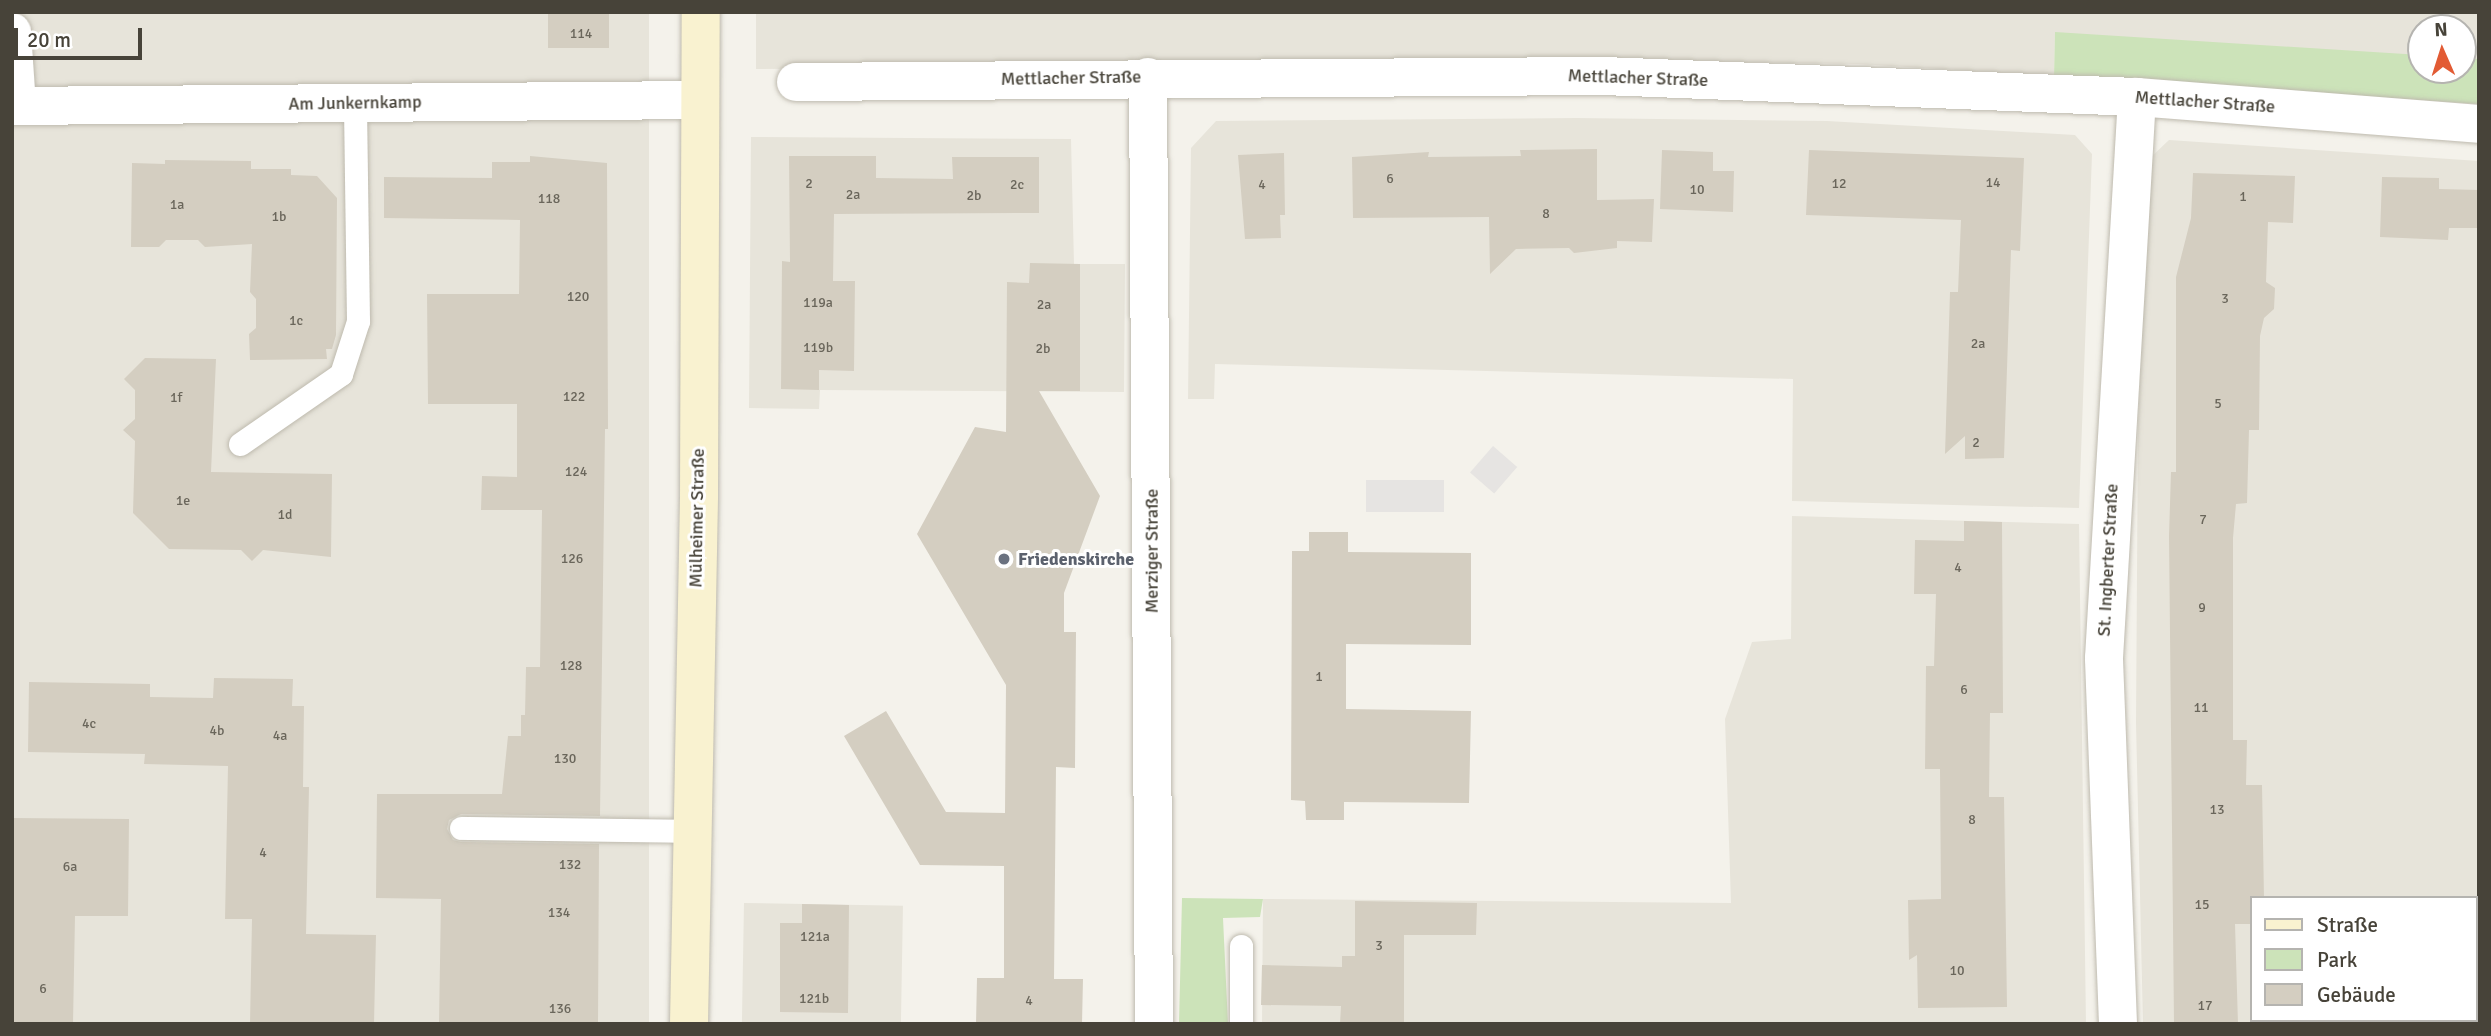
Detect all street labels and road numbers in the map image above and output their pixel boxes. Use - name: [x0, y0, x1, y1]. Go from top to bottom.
- street label: Mettlacher Straße: [1567, 65, 1709, 91]
- street label: Mettlacher Straße: [1001, 66, 1141, 90]
- street label: Mettlacher Straße: [2134, 86, 2276, 118]
- street label: Am Junkernkamp: [288, 91, 422, 115]
- street label: Mülheimer Straße: [685, 448, 709, 588]
- street label: St. Ingberter Straße: [2093, 483, 2123, 637]
- street label: Merziger Straße: [1141, 489, 1163, 613]

